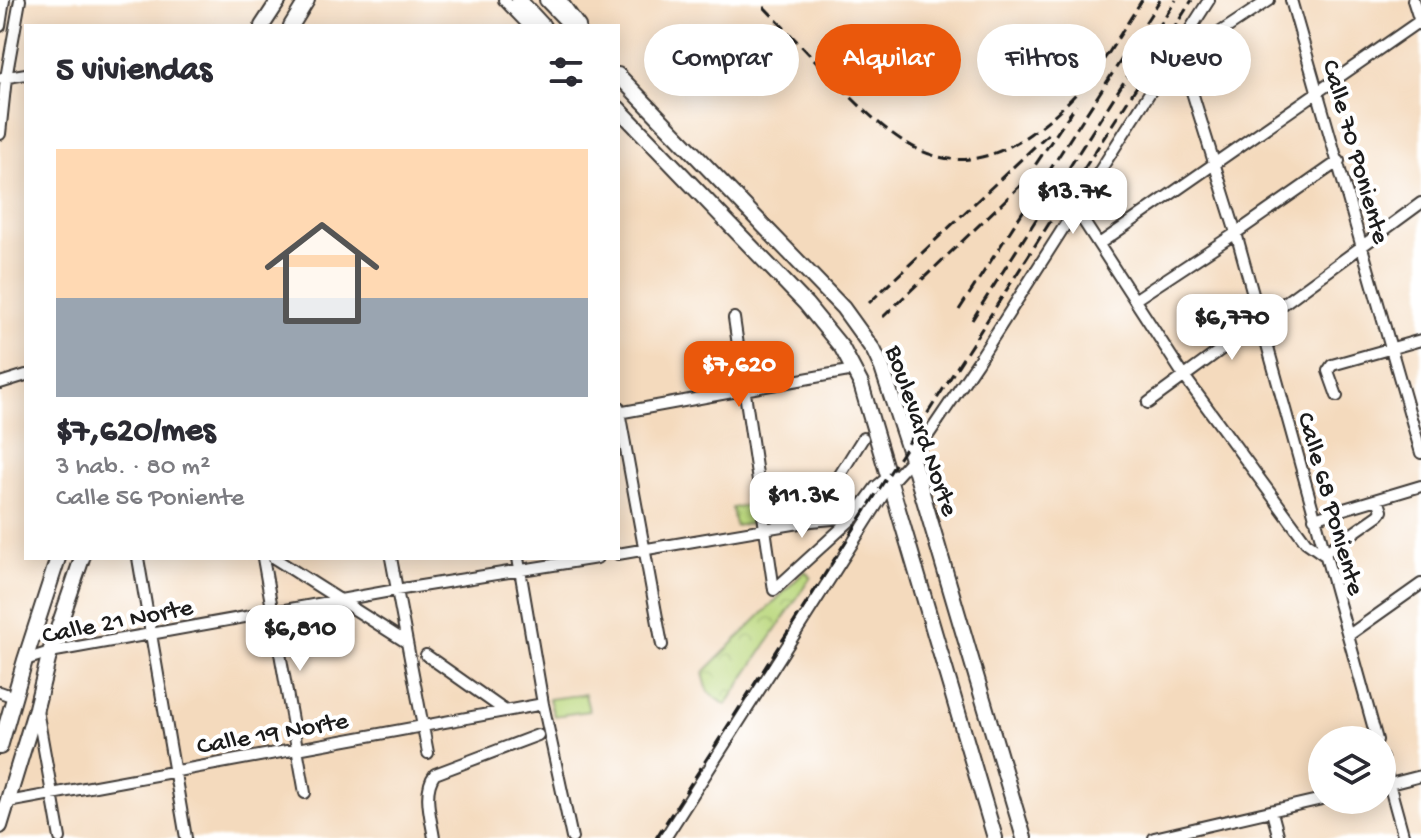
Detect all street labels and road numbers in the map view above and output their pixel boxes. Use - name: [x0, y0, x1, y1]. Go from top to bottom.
- street label: Calle 70 Poniente: [1313, 57, 1395, 248]
- street label: Boulevard Norte: [876, 341, 964, 521]
- street label: Calle 68 Poniente: [1288, 409, 1370, 600]
- street label: Calle 21 Norte: [40, 594, 196, 653]
- street label: Calle 19 Norte: [195, 707, 351, 764]

